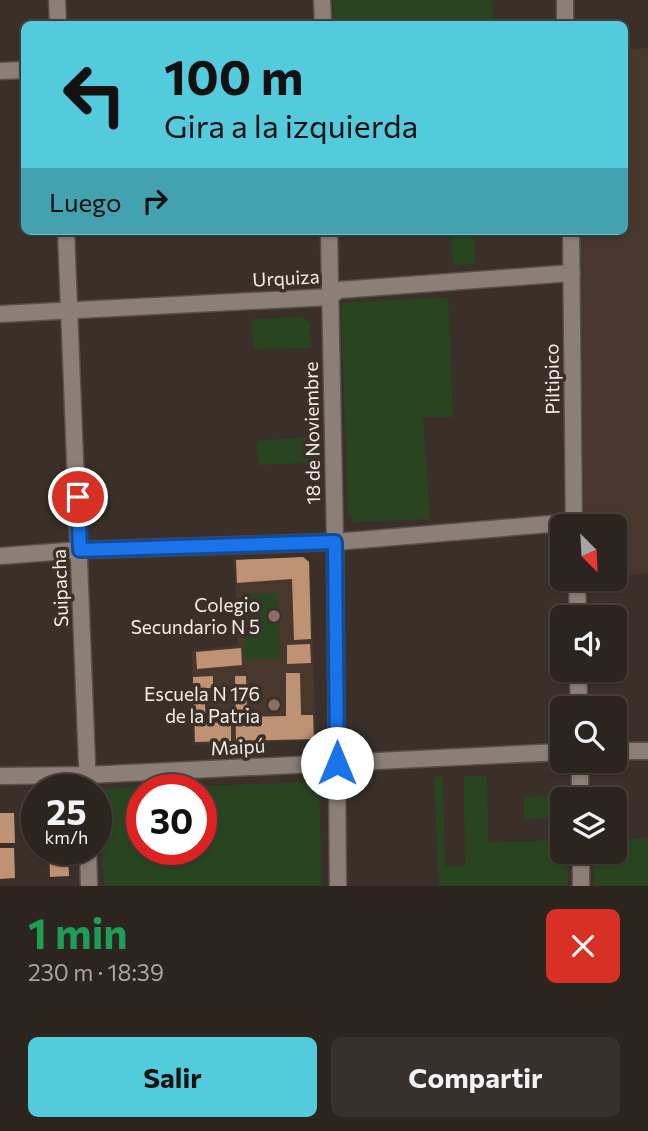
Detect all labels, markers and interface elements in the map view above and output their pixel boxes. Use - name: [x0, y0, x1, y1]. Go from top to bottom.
- text: 100 m: [164, 45, 303, 105]
- icon: left: [49, 49, 140, 140]
- text: Gira a la izquierda: [164, 105, 418, 145]
- icon: right: [136, 182, 174, 220]
- text: Luego: [49, 186, 122, 217]
- street label: Urquiza: [252, 264, 320, 291]
- street label: Piltipico: [539, 343, 564, 415]
- street label: 18 de Noviembre: [299, 361, 324, 505]
- pin: [48, 467, 108, 527]
- icon: arrive: [59, 478, 97, 516]
- north arrow: [550, 514, 626, 592]
- map controls: [550, 514, 627, 864]
- street label: Suipacha: [47, 549, 72, 627]
- place label: Colegio Secundario N 5: [131, 593, 260, 638]
- button: sound: [550, 605, 627, 682]
- marker: Colegio Secundario N 5: [266, 608, 282, 624]
- place label: Escuela N 176 de la Patria: [144, 682, 260, 727]
- button: search: [550, 696, 627, 773]
- marker: Escuela N 176 de la Patria: [266, 697, 282, 713]
- position arrow: [300, 726, 374, 800]
- street label: Maipú: [210, 734, 266, 759]
- speed limit sign: 30: [126, 774, 217, 865]
- button: layers: [550, 787, 627, 864]
- text: 25: [46, 789, 87, 832]
- text: km/h: [45, 826, 88, 848]
- text: 1 min: [28, 906, 128, 958]
- button: close: [546, 909, 620, 983]
- text: 230 m · 18:39: [28, 958, 164, 986]
- button: Salir: [28, 1037, 317, 1117]
- button: Compartir: [331, 1037, 620, 1117]

